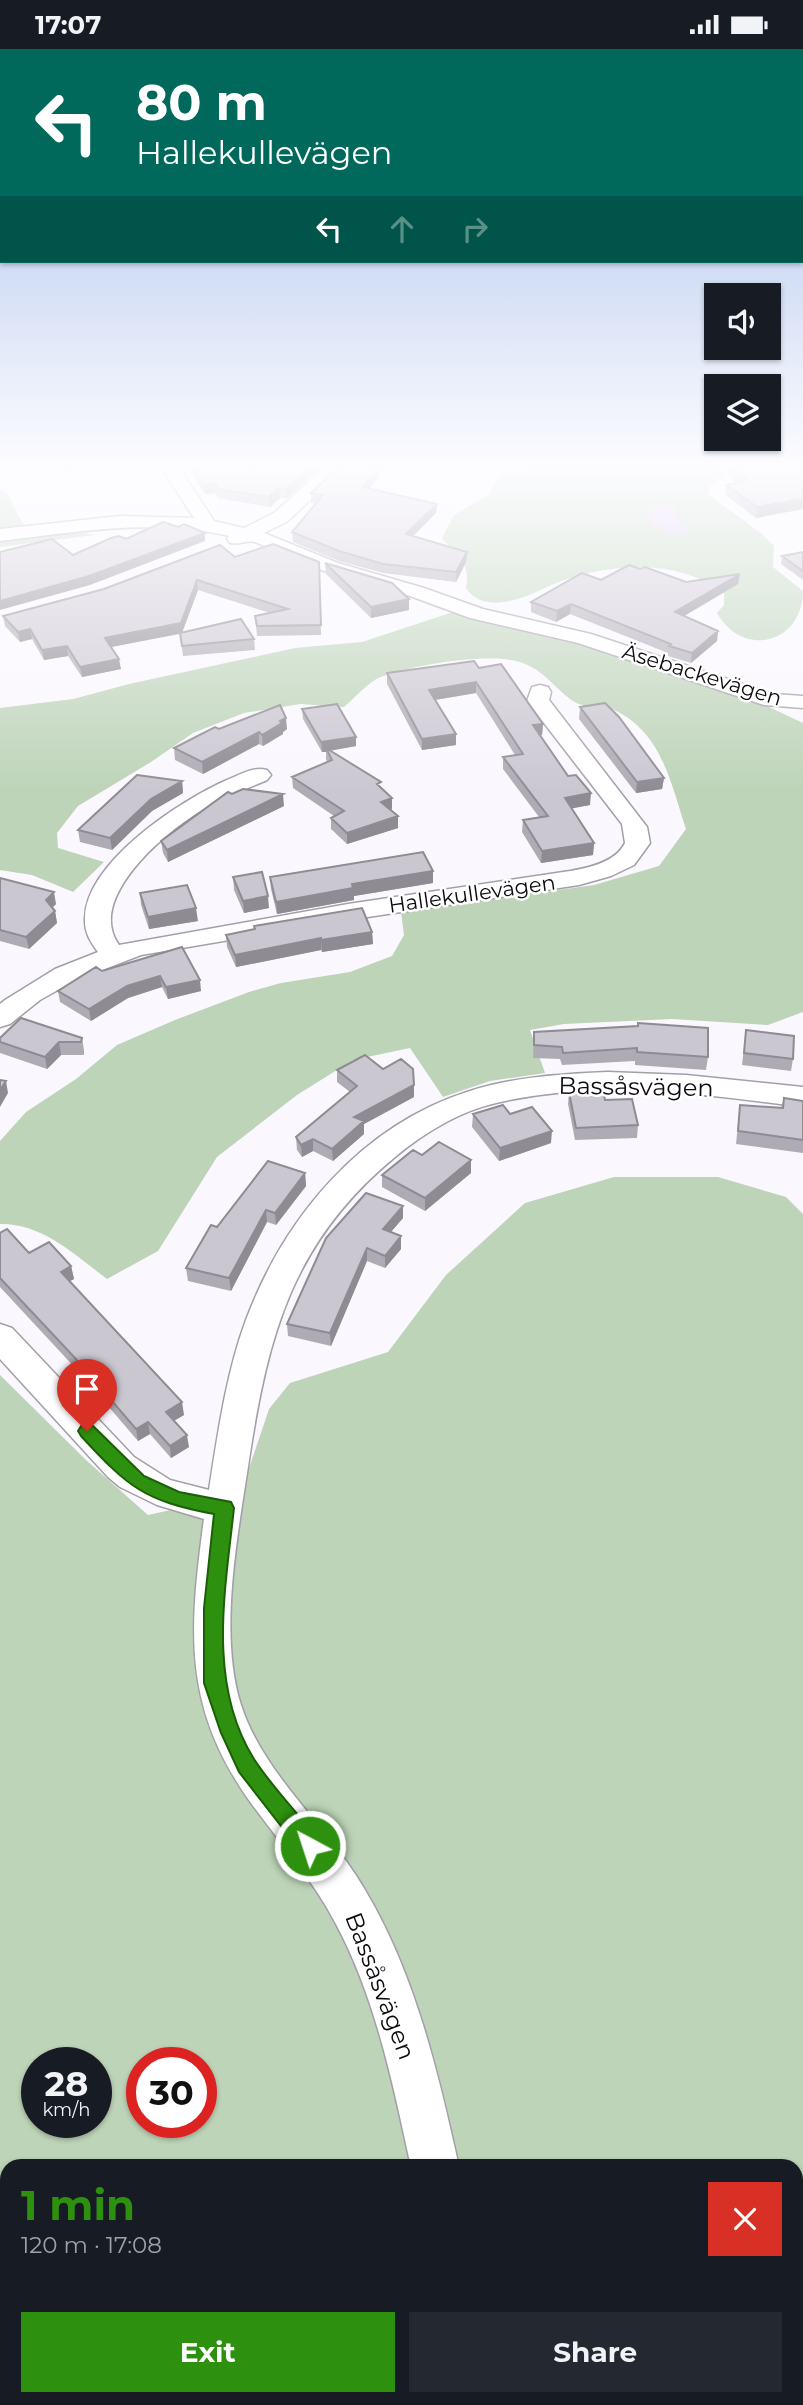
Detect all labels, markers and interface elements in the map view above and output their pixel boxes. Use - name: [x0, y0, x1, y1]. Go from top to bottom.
- text: 17:07: [35, 9, 101, 41]
- text: 80 m: [136, 73, 267, 132]
- icon: left: [21, 77, 112, 168]
- text: Hallekullevägen: [136, 133, 392, 172]
- icon: left: [310, 210, 348, 248]
- icon: ahead: [383, 210, 421, 248]
- icon: right: [456, 210, 494, 248]
- map controls: [704, 283, 781, 451]
- button: sound: [704, 283, 781, 360]
- button: layers: [704, 374, 781, 451]
- street label: Äsebackevägen: [619, 638, 785, 711]
- street label: Hallekullevägen: [387, 869, 557, 918]
- street label: Bassåsvägen: [558, 1071, 714, 1102]
- pin: [57, 1359, 117, 1431]
- icon: arrive: [68, 1370, 106, 1408]
- position arrow: [273, 1809, 347, 1883]
- street label: Bassåsvägen: [339, 1908, 422, 2063]
- speed limit sign: 30: [126, 2047, 217, 2138]
- text: 28: [45, 2062, 88, 2105]
- text: km/h: [42, 2099, 91, 2121]
- text: 1 min: [21, 2179, 135, 2231]
- button: close: [708, 2182, 782, 2256]
- text: 120 m · 17:08: [21, 2231, 162, 2259]
- button: Exit: [21, 2312, 395, 2392]
- button: Share: [409, 2312, 782, 2392]

